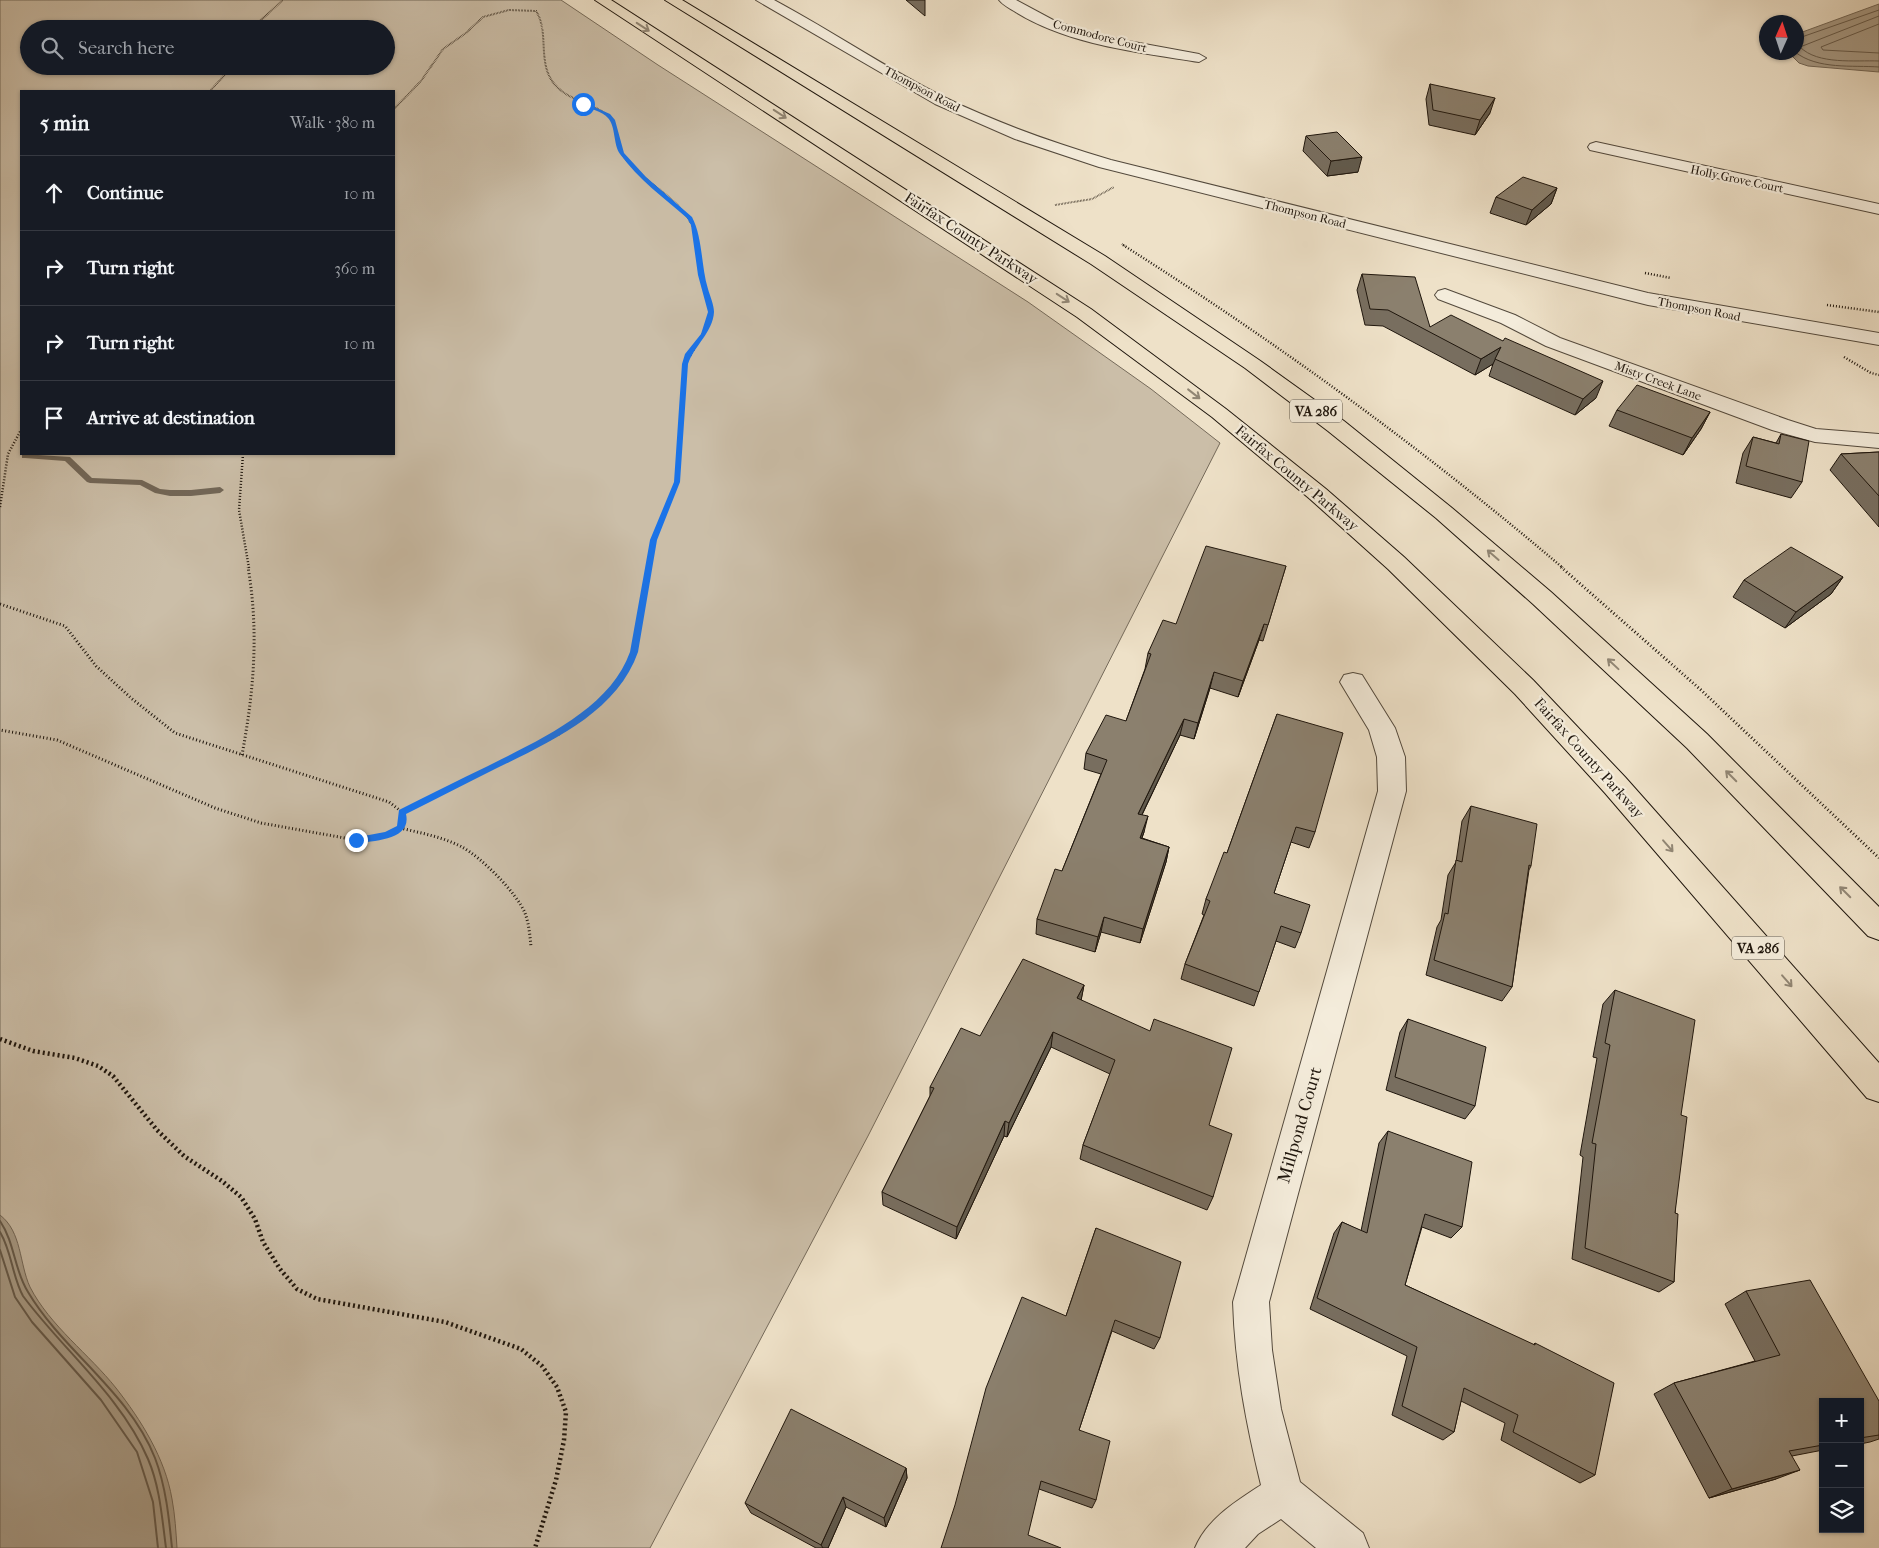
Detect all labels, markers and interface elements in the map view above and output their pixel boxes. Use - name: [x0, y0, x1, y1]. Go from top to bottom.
- north arrow: [1759, 15, 1804, 60]
- street label: Commodore Court: [1052, 17, 1149, 55]
- search box: [20, 20, 395, 75]
- one-way arrow: [636, 21, 650, 32]
- icon: search: [38, 34, 66, 62]
- text: Search here: [78, 37, 174, 59]
- street label: Thompson Road: [882, 63, 963, 115]
- route start: [572, 93, 595, 116]
- one-way arrow: [772, 110, 786, 120]
- text: 5 min: [40, 111, 89, 135]
- text: Walk · 380 m: [290, 113, 375, 132]
- street label: Holly Grove Court: [1689, 162, 1785, 196]
- icon: ahead: [40, 179, 68, 207]
- text: Continue: [87, 182, 163, 204]
- text: 10 m: [344, 184, 375, 203]
- street label: Fairfax County Parkway: [901, 188, 1042, 288]
- street label: Thompson Road: [1262, 197, 1348, 231]
- icon: right: [40, 254, 68, 282]
- text: Turn right: [87, 257, 174, 279]
- text: 360 m: [334, 259, 375, 278]
- one-way arrow: [1055, 294, 1069, 304]
- street label: Thompson Road: [1656, 294, 1742, 324]
- icon: right: [40, 329, 68, 357]
- text: Turn right: [87, 332, 174, 354]
- text: 10 m: [344, 334, 375, 353]
- street label: Misty Creek Lane: [1613, 359, 1703, 403]
- one-way arrow: [1187, 388, 1200, 399]
- road number: VA 286: [1290, 400, 1342, 422]
- icon: arrive: [40, 404, 68, 432]
- text: Arrive at destination: [87, 407, 255, 429]
- street label: Fairfax County Parkway: [1232, 421, 1363, 535]
- one-way arrow: [1486, 549, 1499, 561]
- one-way arrow: [1607, 658, 1620, 670]
- street label: Fairfax County Parkway: [1530, 694, 1648, 823]
- one-way arrow: [1725, 770, 1737, 782]
- route end: [345, 829, 368, 852]
- one-way arrow: [1662, 839, 1674, 852]
- one-way arrow: [1839, 885, 1851, 898]
- road number: VA 286: [1732, 936, 1784, 960]
- one-way arrow: [1781, 974, 1792, 987]
- street label: Millpond Court: [1273, 1064, 1327, 1186]
- map controls: [1819, 1398, 1864, 1533]
- button: +: [1819, 1398, 1864, 1443]
- button: −: [1819, 1443, 1864, 1488]
- button: layers: [1819, 1488, 1864, 1533]

